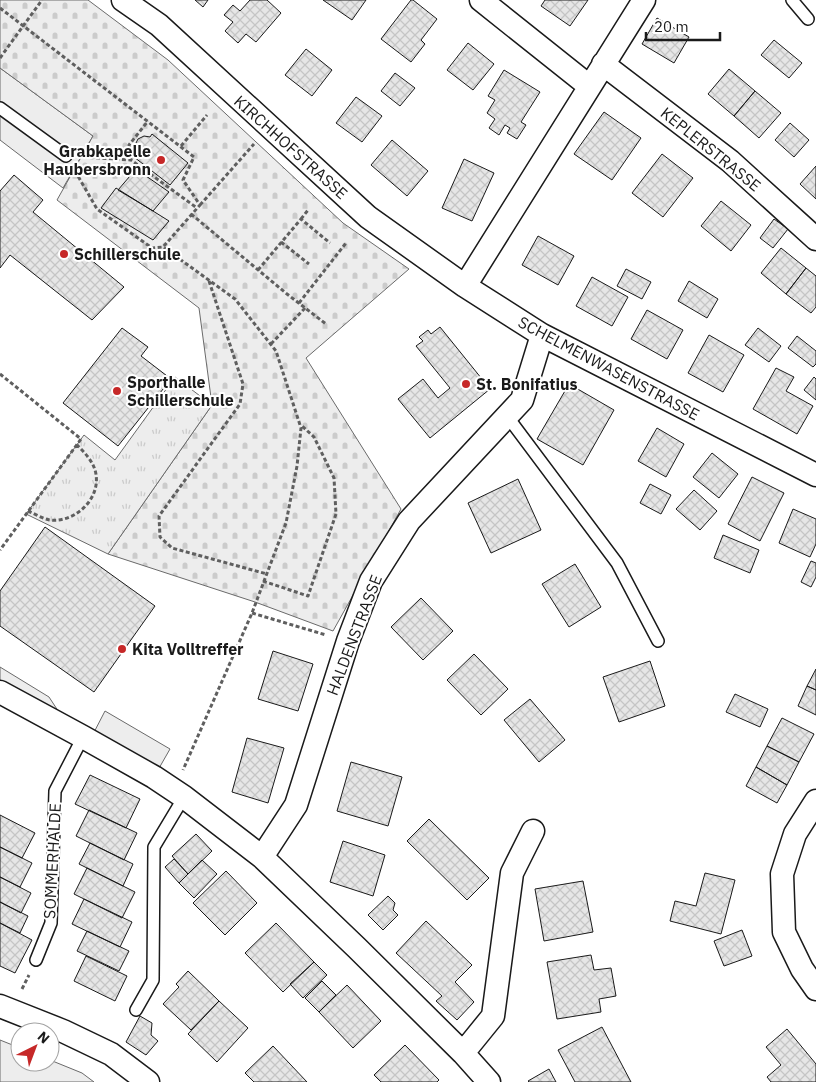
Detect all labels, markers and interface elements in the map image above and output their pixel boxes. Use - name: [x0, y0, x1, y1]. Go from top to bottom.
- scale bar: [646, 10, 720, 42]
- text: 20 m: [654, 17, 689, 36]
- street label: KIRCHHOFSTRASSE: [230, 91, 352, 203]
- street label: KEPLERSTRASSE: [657, 102, 765, 196]
- place label: Grabkapelle Haubersbronn: [43, 141, 151, 179]
- marker: Grabkapelle Haubersbronn: [155, 154, 167, 166]
- place label: Schillerschule: [74, 244, 181, 264]
- marker: Schillerschule: [58, 248, 70, 260]
- street label: SCHELMENWASENSTRASSE: [515, 312, 703, 424]
- place label: Sporthalle Schillerschule: [127, 372, 234, 410]
- place label: St. Bonifatius: [476, 374, 578, 394]
- marker: St. Bonifatius: [460, 378, 472, 390]
- marker: Sporthalle Schillerschule: [111, 385, 123, 397]
- street label: HALDENSTRASSE: [322, 572, 386, 698]
- place label: Kita Volltreffer: [132, 639, 244, 659]
- marker: Kita Volltreffer: [116, 643, 128, 655]
- street label: SOMMERHALDE: [39, 803, 65, 919]
- north arrow: [10, 1022, 60, 1072]
- text: N: [34, 1027, 53, 1047]

